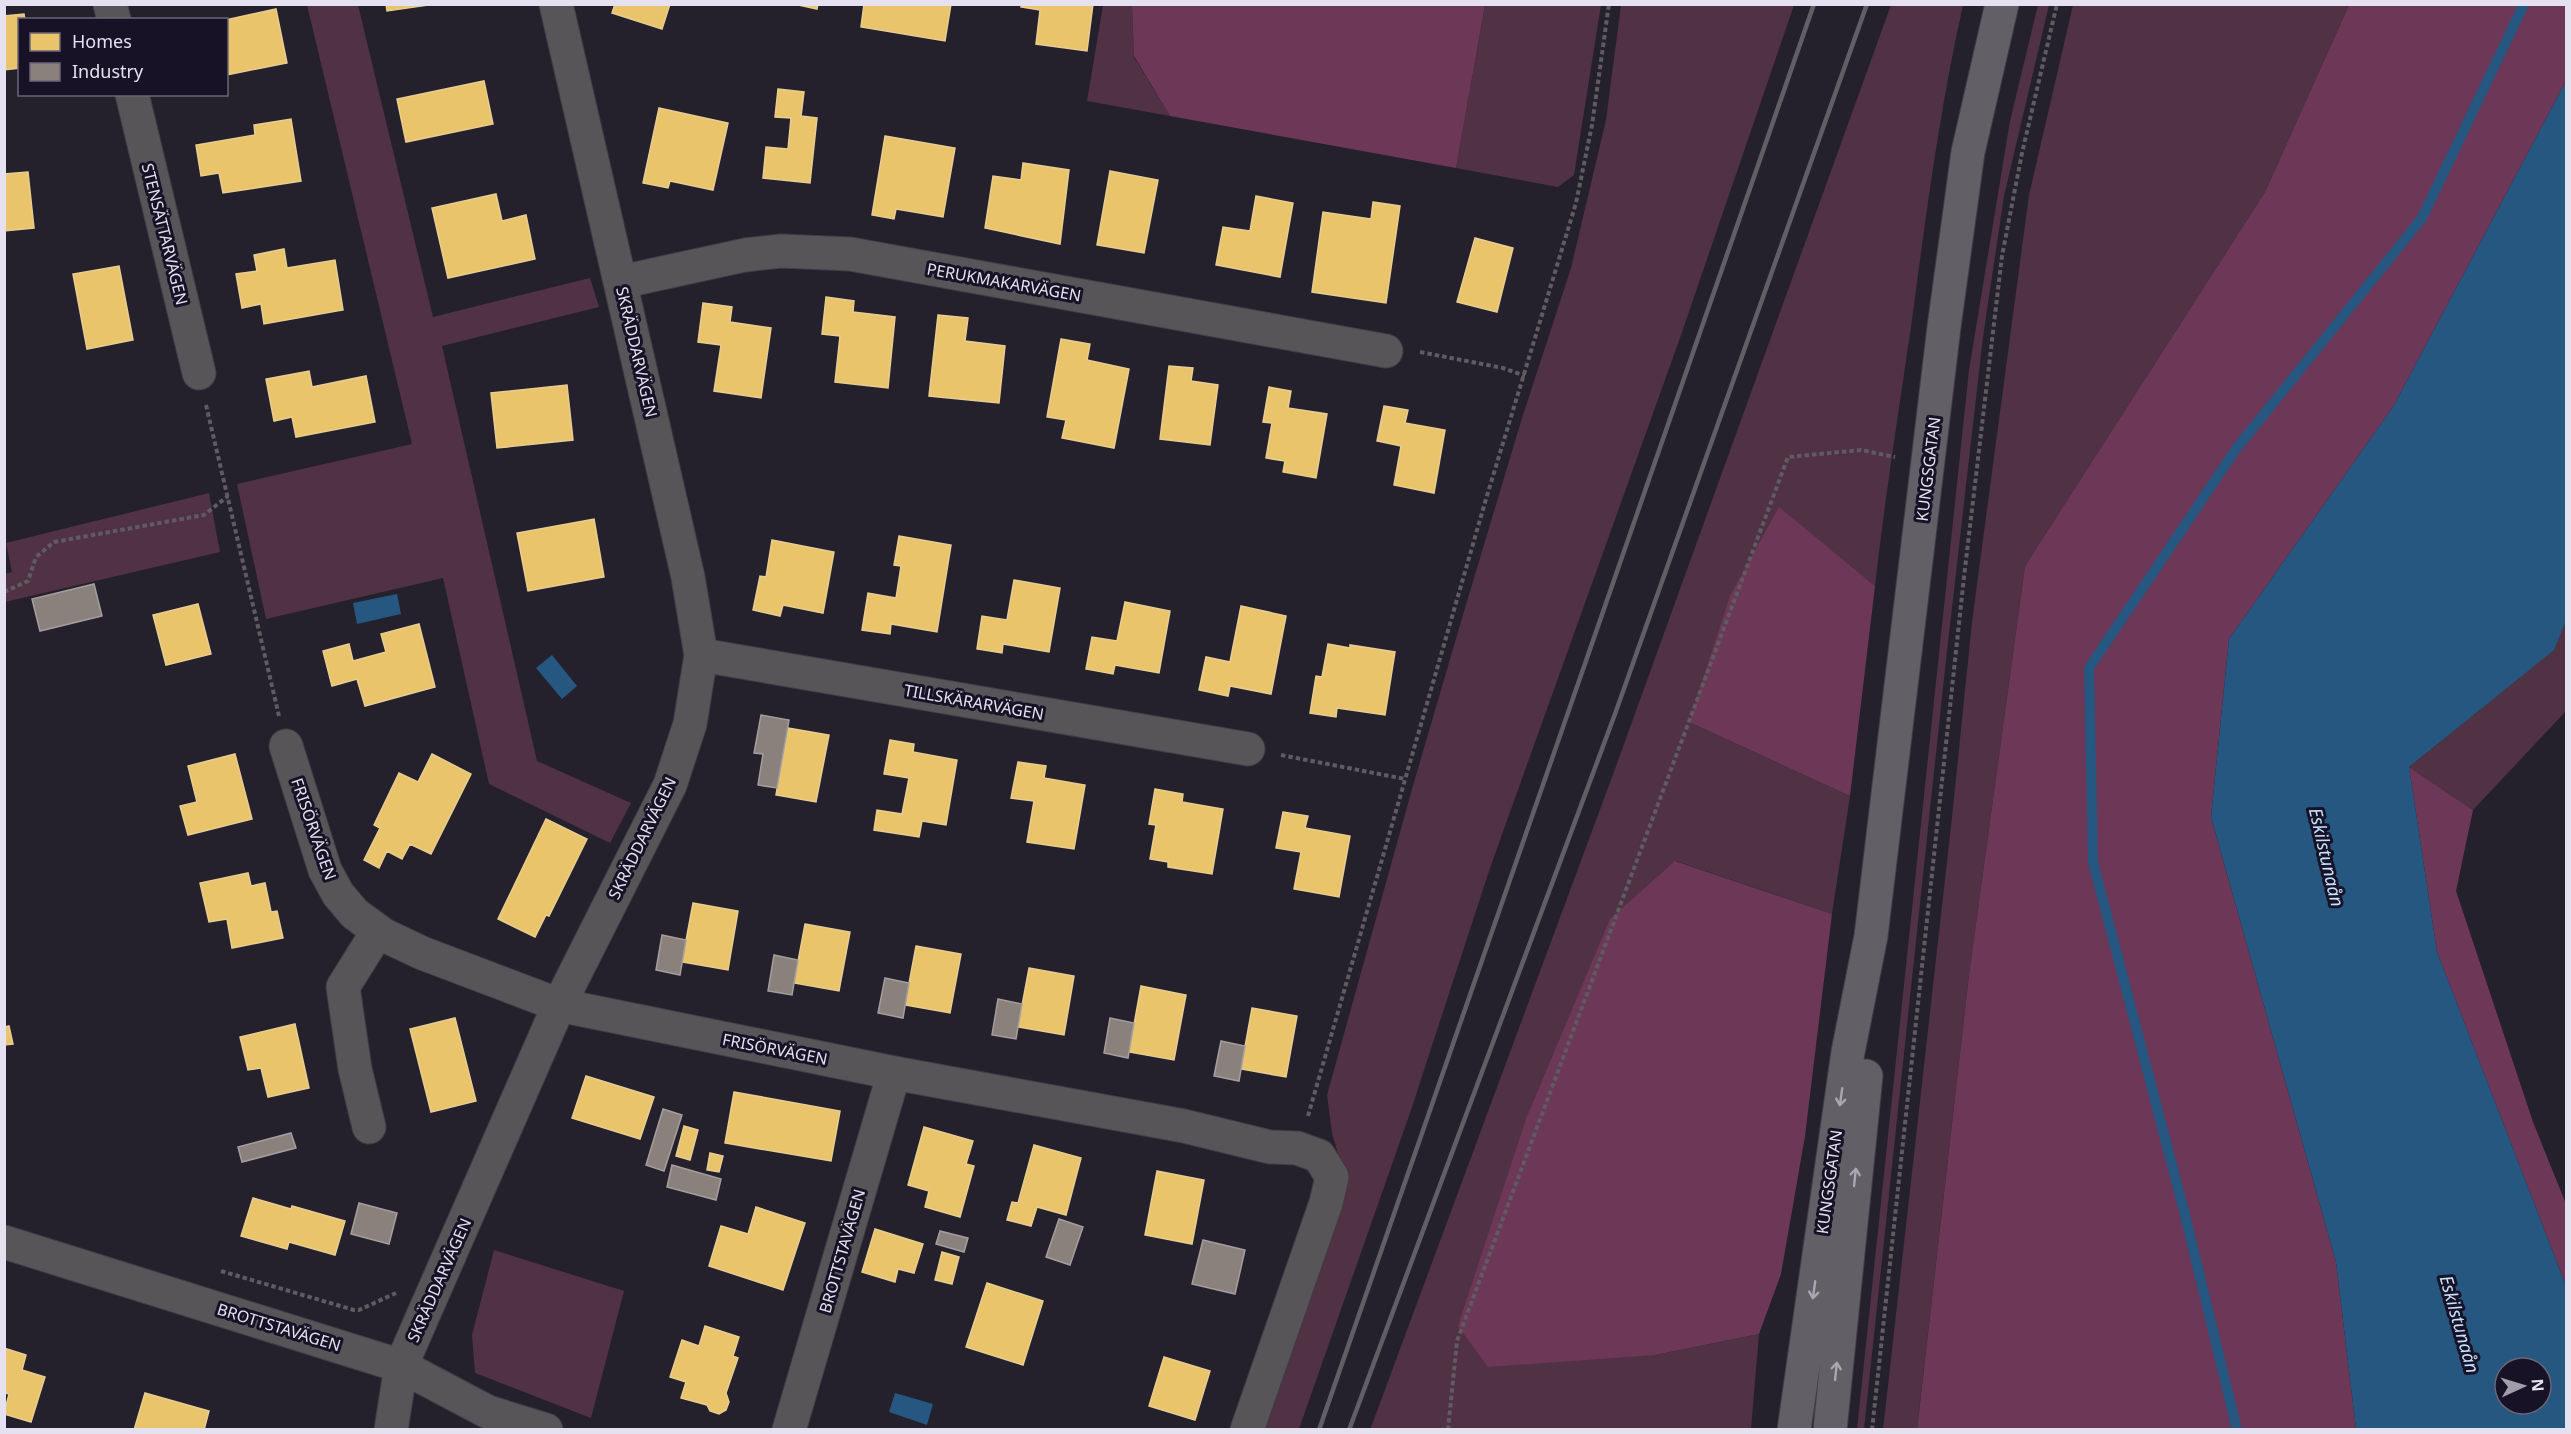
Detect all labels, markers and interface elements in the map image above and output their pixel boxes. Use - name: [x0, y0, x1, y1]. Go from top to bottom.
- legend: [18, 18, 228, 96]
- text: Homes: [72, 29, 132, 53]
- text: Industry: [72, 59, 144, 83]
- street label: STENSÄTTARVÄGEN: [137, 161, 193, 307]
- street label: PERUKMAKARVÄGEN: [925, 258, 1083, 306]
- street label: SKRÄDDARVÄGEN: [611, 284, 663, 420]
- street label: KUNGSGATAN: [1911, 415, 1945, 523]
- street label: TILLSKÄRARVÄGEN: [902, 679, 1046, 725]
- street label: SKRÄDDARVÄGEN: [603, 773, 681, 903]
- street label: FRISÖRVÄGEN: [286, 775, 342, 883]
- water label: Eskilstunaån: [2304, 805, 2350, 909]
- street label: FRISÖRVÄGEN: [721, 1028, 829, 1070]
- one-way arrow: [1836, 1087, 1847, 1106]
- street label: KUNGSGATAN: [1811, 1128, 1847, 1236]
- one-way arrow: [1850, 1168, 1861, 1188]
- street label: BROTTSTAVÄGEN: [814, 1186, 870, 1316]
- street label: SKRÄDDARVÄGEN: [402, 1214, 476, 1346]
- water label: Eskilstunaån: [2435, 1272, 2485, 1376]
- one-way arrow: [1808, 1280, 1819, 1299]
- street label: BROTTSTAVÄGEN: [214, 1298, 344, 1356]
- north arrow: [2493, 1356, 2553, 1416]
- one-way arrow: [1830, 1362, 1841, 1382]
- text: N: [2527, 1378, 2549, 1392]

